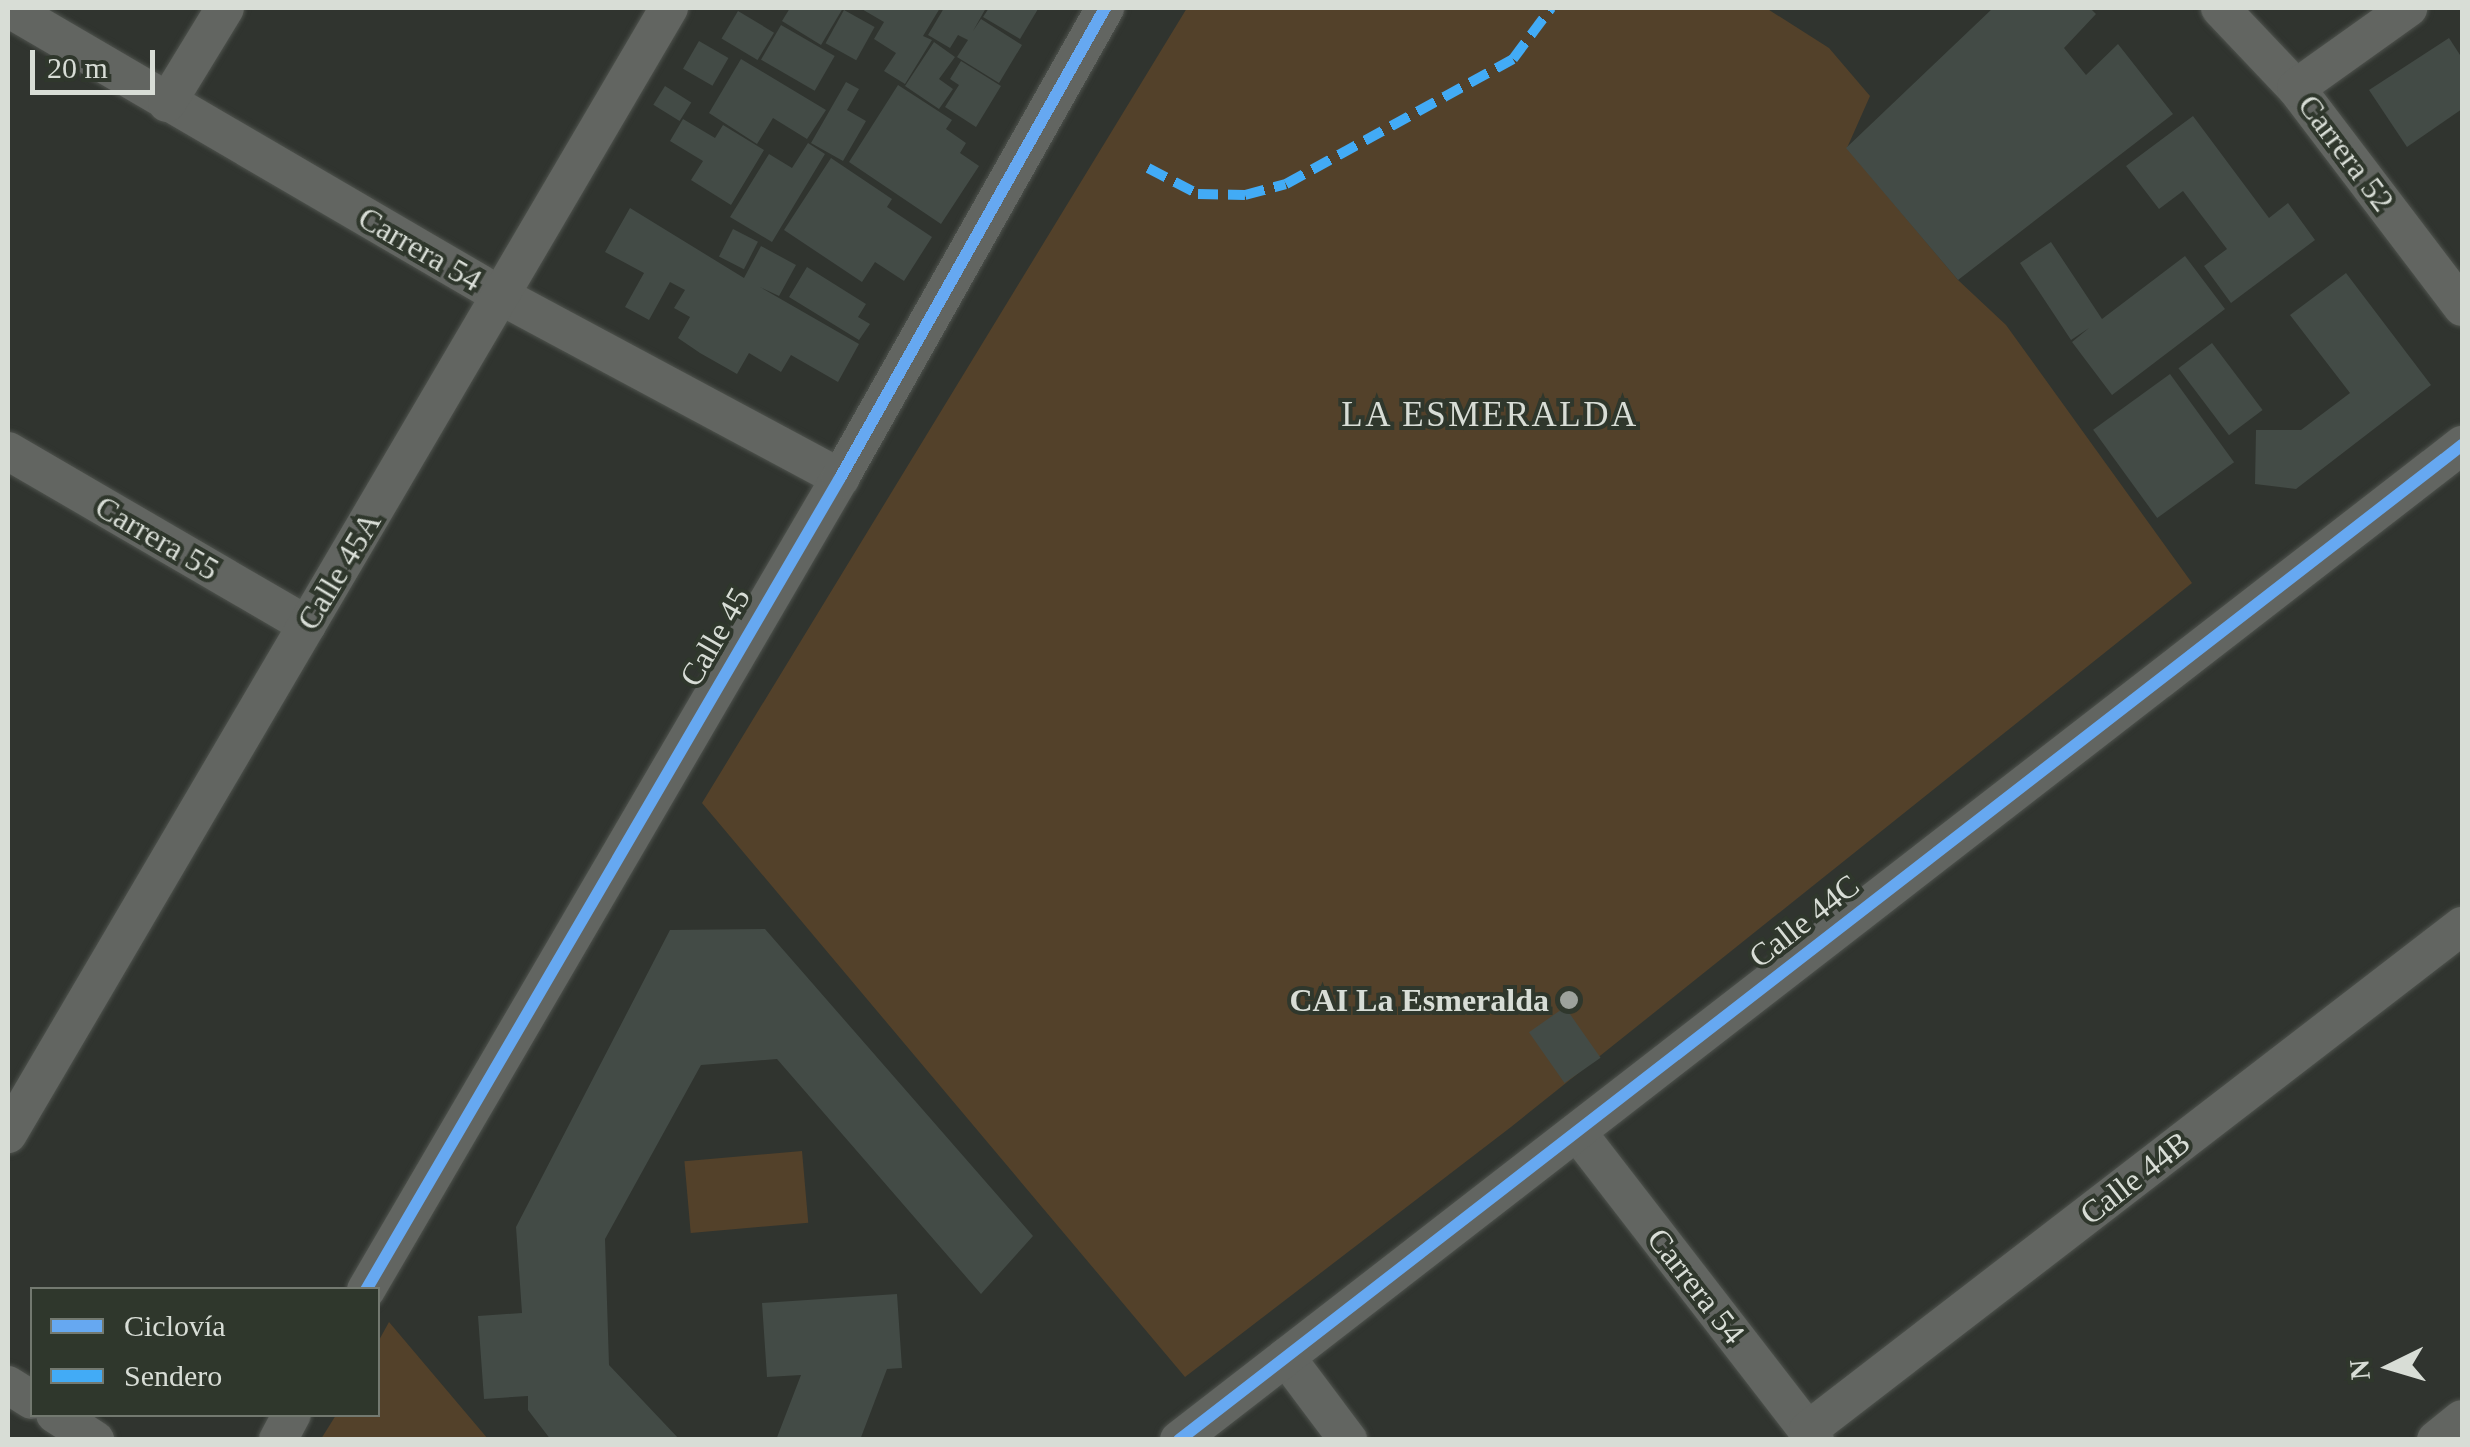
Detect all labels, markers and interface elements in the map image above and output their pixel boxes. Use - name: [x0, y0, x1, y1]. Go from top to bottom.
- scale bar: [35, 30, 160, 92]
- text: 20 m: [47, 51, 108, 84]
- street label: Carrera 52: [2290, 87, 2402, 219]
- street label: Carrera 54: [352, 198, 488, 300]
- district label: LA ESMERALDA: [1340, 394, 1640, 436]
- street label: Carrera 55: [89, 487, 225, 589]
- street label: Calle 45A: [289, 505, 389, 637]
- street label: Calle 45: [671, 581, 759, 693]
- street label: Calle 44C: [1741, 866, 1867, 976]
- place label: CAI La Esmeralda: [1289, 981, 1549, 1019]
- marker: CAI La Esmeralda: [1558, 989, 1580, 1011]
- street label: Calle 44B: [2072, 1123, 2198, 1233]
- street label: Carrera 54: [1639, 1221, 1753, 1351]
- legend: [30, 1287, 380, 1417]
- text: Ciclovía: [124, 1309, 226, 1342]
- north arrow: [2340, 1317, 2440, 1417]
- text: N: [2343, 1358, 2376, 1381]
- text: Sendero: [124, 1359, 222, 1392]

